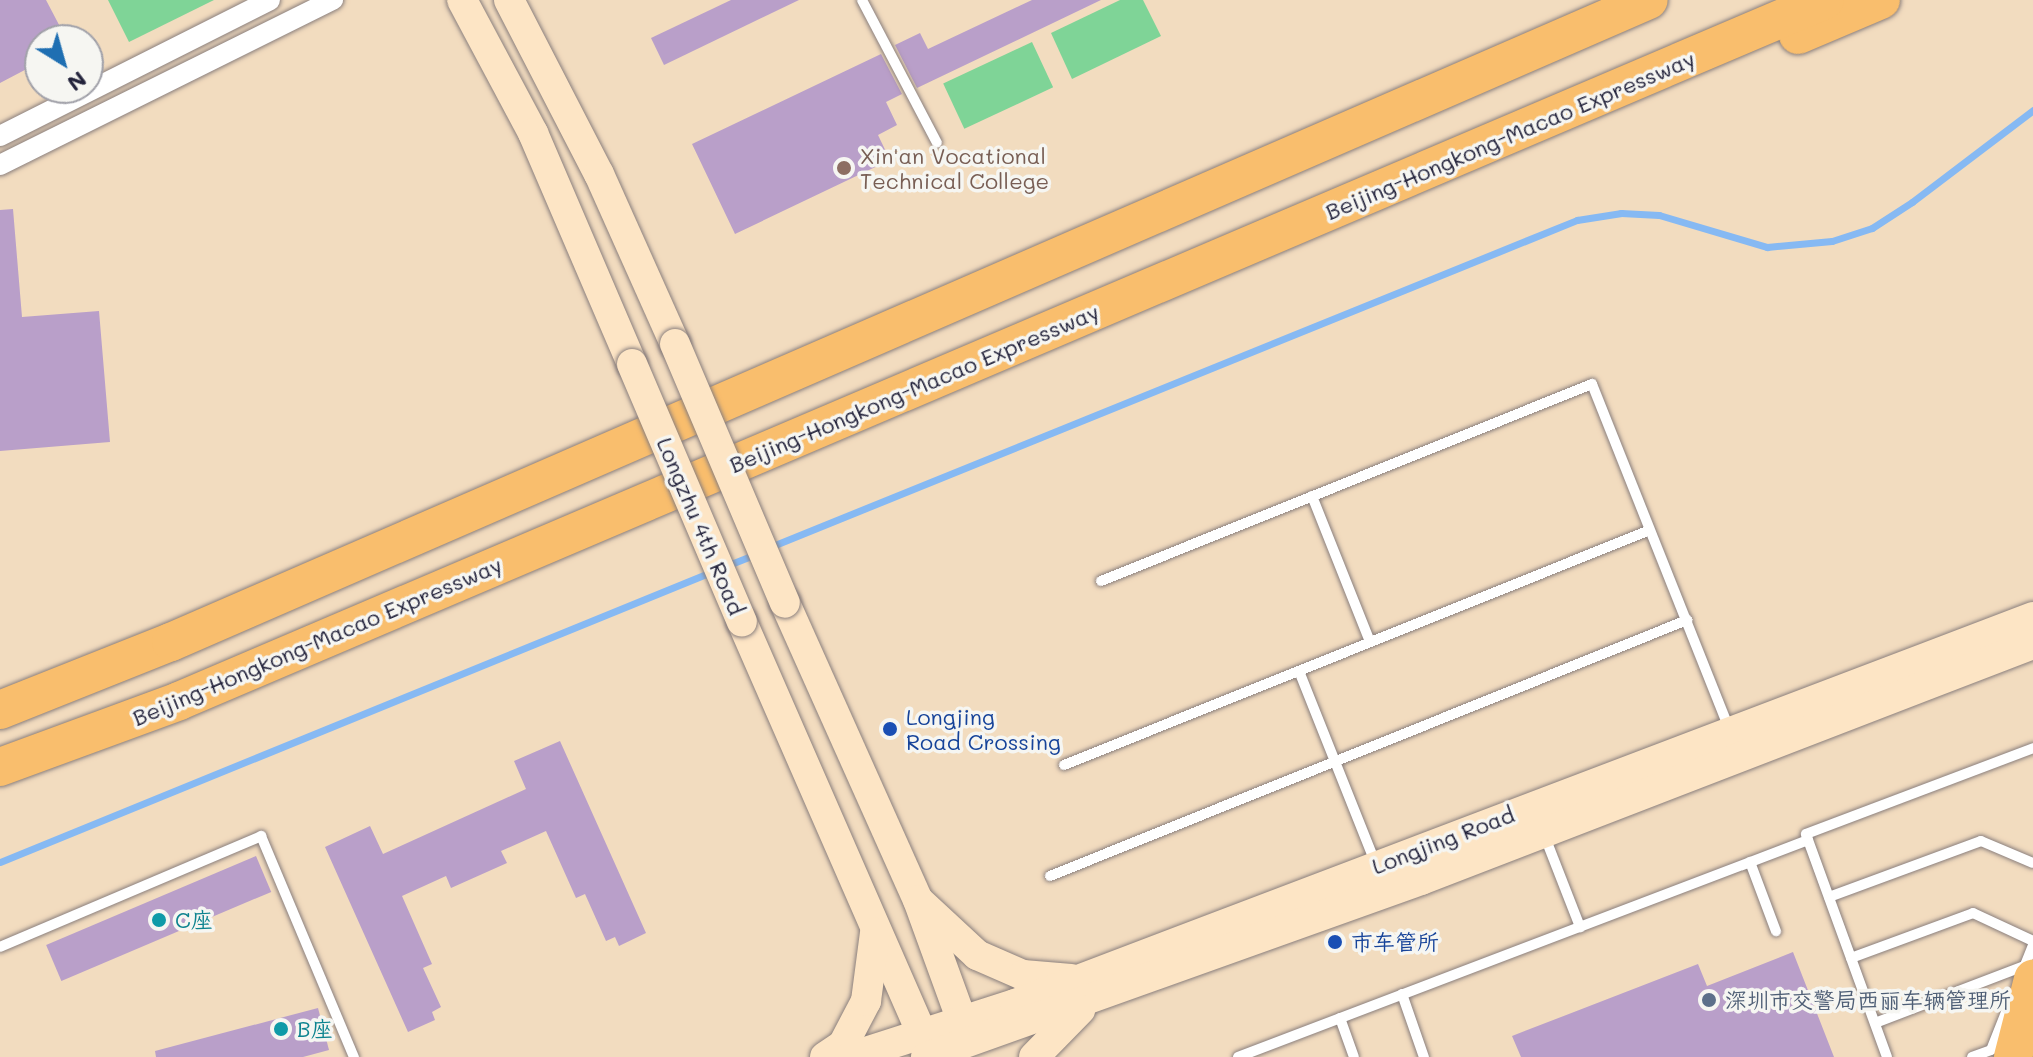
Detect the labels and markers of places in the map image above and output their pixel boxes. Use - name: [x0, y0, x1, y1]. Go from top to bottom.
- place label: Xin'an Vocational Technical College: [860, 142, 1049, 194]
- marker: Xin'an Vocational Technical College: [835, 159, 853, 177]
- place label: Longjing Road Crossing: [906, 703, 1061, 754]
- marker: Longjing Road Crossing: [881, 720, 899, 738]
- place label: C座: [175, 907, 213, 933]
- marker: C座: [150, 911, 168, 929]
- place label: 市车管所: [1351, 929, 1439, 955]
- marker: 市车管所: [1326, 933, 1344, 951]
- place label: 深圳市交警局西丽车辆管理所: [1725, 987, 2011, 1013]
- marker: 深圳市交警局西丽车辆管理所: [1700, 991, 1718, 1009]
- place label: B座: [297, 1016, 333, 1042]
- marker: B座: [272, 1020, 290, 1038]

